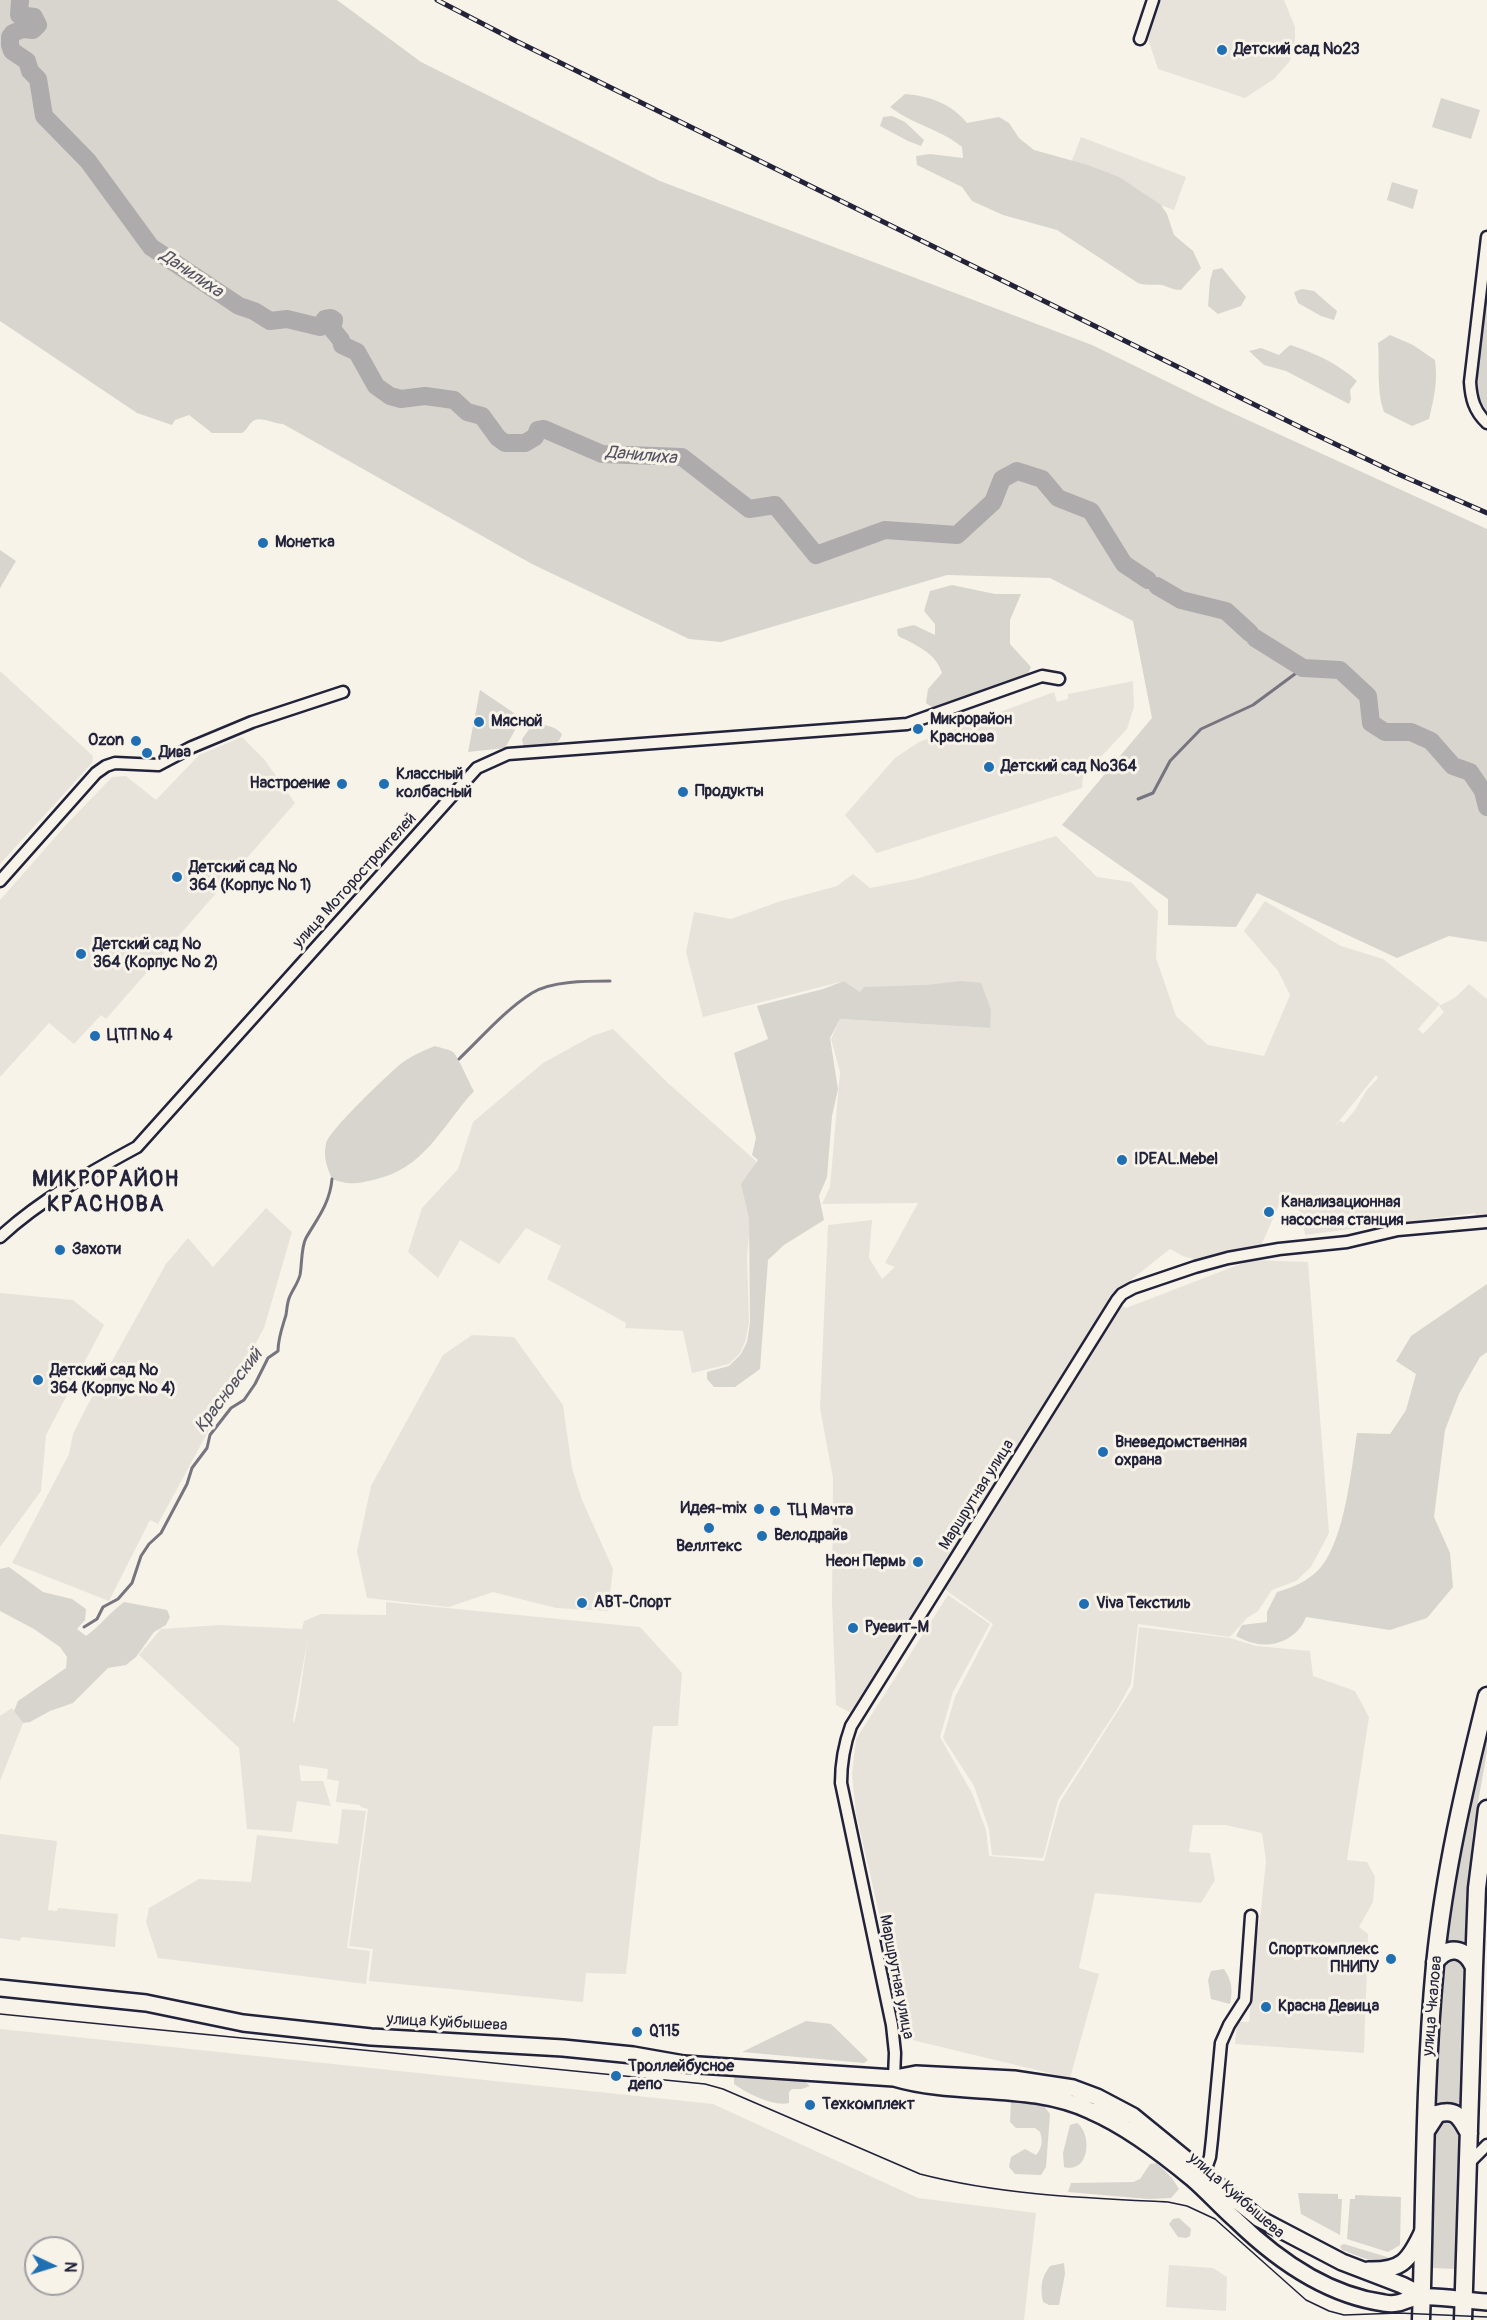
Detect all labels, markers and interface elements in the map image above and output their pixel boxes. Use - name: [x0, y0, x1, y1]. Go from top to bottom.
- place label: Детский сад №23: [1234, 40, 1360, 60]
- marker: Детский сад №23: [1215, 43, 1229, 57]
- water label: Данилиха: [156, 245, 226, 303]
- water label: Данилиха: [605, 442, 677, 470]
- place label: Монетка: [275, 533, 335, 553]
- marker: Монетка: [256, 536, 270, 550]
- place label: Микрорайон Краснова: [930, 710, 1012, 748]
- place label: Мясной: [491, 712, 542, 732]
- marker: Мясной: [472, 715, 486, 729]
- marker: Микрорайон Краснова: [911, 722, 925, 736]
- place label: Ozon: [88, 731, 124, 751]
- marker: Ozon: [129, 734, 143, 748]
- place label: Дива: [159, 743, 191, 763]
- marker: Дива: [140, 746, 154, 760]
- place label: Детский сад №364: [1001, 757, 1137, 777]
- marker: Детский сад №364: [982, 760, 996, 774]
- place label: Классный колбасный: [396, 765, 472, 803]
- place label: Настроение: [250, 774, 330, 794]
- marker: Настроение: [335, 777, 349, 791]
- marker: Классный колбасный: [377, 777, 391, 791]
- place label: Продукты: [695, 782, 764, 802]
- marker: Продукты: [676, 785, 690, 799]
- street label: улица Моторостроителей: [289, 809, 421, 953]
- place label: Детский сад № 364 (Корпус № 1): [189, 858, 312, 896]
- marker: Детский сад № 364 (Корпус № 1): [170, 870, 184, 884]
- place label: Детский сад № 364 (Корпус № 2): [93, 935, 218, 973]
- marker: Детский сад № 364 (Корпус № 2): [74, 947, 88, 961]
- place label: ЦТП № 4: [107, 1026, 172, 1046]
- marker: ЦТП № 4: [88, 1029, 102, 1043]
- place label: IDEAL.Mebel: [1134, 1150, 1218, 1170]
- marker: IDEAL.Mebel: [1115, 1153, 1129, 1167]
- district label: МИКРОРАЙОН КРАСНОВА: [32, 1167, 180, 1218]
- place label: Канализационная насосная станция: [1281, 1193, 1404, 1231]
- marker: Канализационная насосная станция: [1262, 1205, 1276, 1219]
- place label: Захоти: [72, 1240, 121, 1260]
- marker: Захоти: [53, 1243, 67, 1257]
- water label: Красновский: [191, 1345, 267, 1437]
- place label: Детский сад № 364 (Корпус № 4): [50, 1361, 176, 1399]
- marker: Детский сад № 364 (Корпус № 4): [31, 1373, 45, 1387]
- place label: Вневедомственная охрана: [1115, 1433, 1247, 1471]
- street label: Маршрутная улица: [935, 1436, 1019, 1554]
- marker: Вневедомственная охрана: [1096, 1445, 1110, 1459]
- place label: Идея-mix: [681, 1499, 747, 1519]
- place label: ТЦ Мачта: [787, 1501, 853, 1521]
- marker: Идея-mix: [752, 1502, 766, 1516]
- marker: ТЦ Мачта: [768, 1504, 782, 1518]
- marker: Веллтекс: [702, 1521, 716, 1535]
- place label: Велодрайв: [774, 1526, 848, 1546]
- marker: Велодрайв: [755, 1529, 769, 1543]
- place label: Веллтекс: [676, 1537, 742, 1557]
- place label: Неон Пермь: [825, 1552, 906, 1572]
- marker: Неон Пермь: [911, 1555, 925, 1569]
- place label: АВТ-Спорт: [594, 1593, 671, 1613]
- place label: Viva Текстиль: [1096, 1594, 1191, 1614]
- marker: АВТ-Спорт: [575, 1596, 589, 1610]
- marker: Viva Текстиль: [1077, 1597, 1091, 1611]
- place label: Руевит-М: [865, 1618, 929, 1638]
- marker: Руевит-М: [846, 1621, 860, 1635]
- street label: Маршрутная улица: [875, 1913, 917, 2041]
- place label: Спорткомплекс ПНИПУ: [1269, 1940, 1379, 1978]
- marker: Спорткомплекс ПНИПУ: [1384, 1952, 1398, 1966]
- street label: улица Чкалова: [1419, 1955, 1447, 2057]
- place label: Красна Девица: [1278, 1997, 1379, 2017]
- marker: Красна Девица: [1259, 2000, 1273, 2014]
- street label: улица Куйбышева: [386, 2010, 508, 2036]
- place label: Q115: [649, 2022, 680, 2042]
- marker: Q115: [630, 2025, 644, 2039]
- place label: Троллейбусное депо: [628, 2057, 734, 2095]
- marker: Троллейбусное депо: [609, 2069, 623, 2083]
- place label: Техкомплект: [822, 2095, 915, 2115]
- marker: Техкомплект: [803, 2098, 817, 2112]
- street label: улица Куйбышева: [1184, 2149, 1288, 2243]
- north arrow: [24, 2236, 84, 2296]
- text: N: [60, 2261, 80, 2273]

